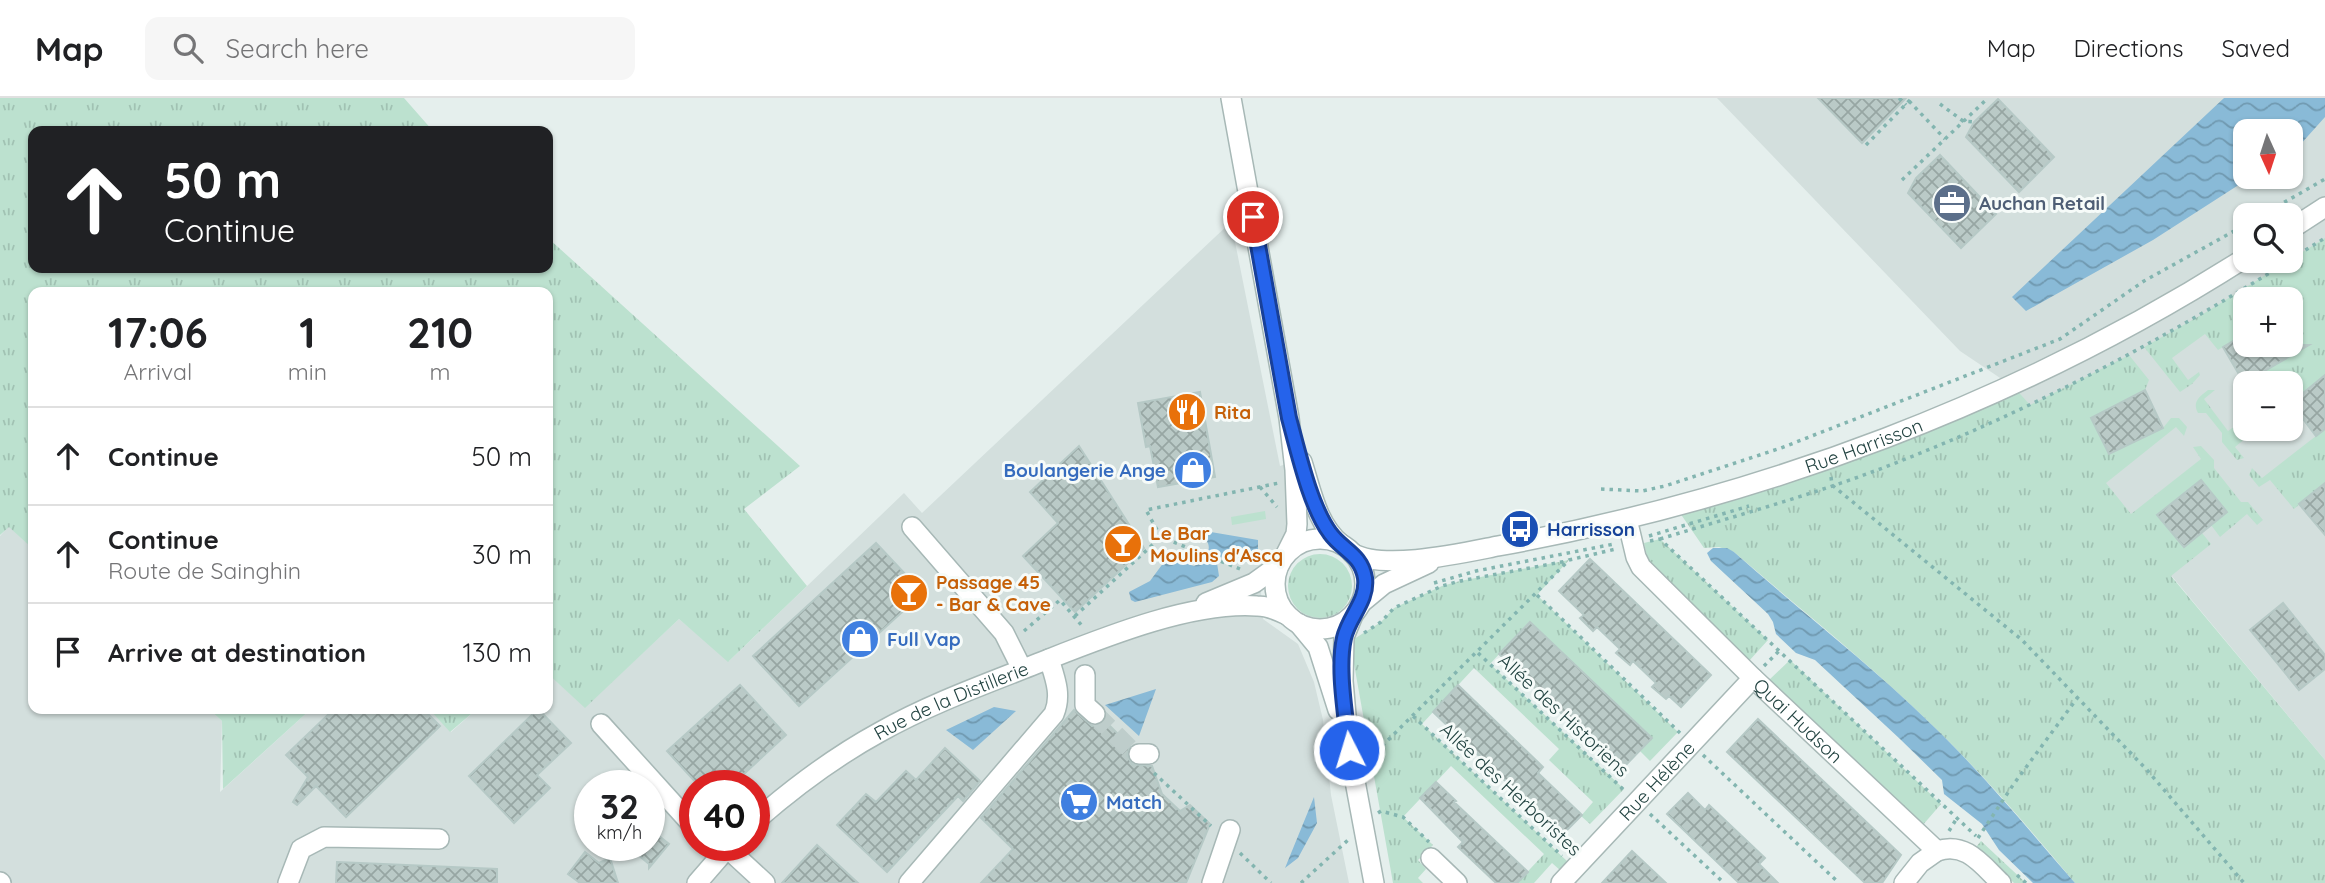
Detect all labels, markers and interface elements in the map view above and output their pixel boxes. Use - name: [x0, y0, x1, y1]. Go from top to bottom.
- search box: [145, 17, 635, 80]
- text: Map: [35, 28, 103, 69]
- icon: search: [169, 29, 207, 67]
- text: Search here: [225, 32, 369, 65]
- text: Map: [1987, 33, 2036, 63]
- text: Directions: [2074, 33, 2184, 63]
- text: Saved: [2222, 33, 2290, 63]
- north arrow: [2233, 119, 2303, 189]
- map controls: [2233, 119, 2303, 441]
- text: 50 m: [164, 149, 281, 210]
- icon: ahead: [49, 154, 140, 245]
- office icon: Auchan Retail: [1931, 182, 1973, 224]
- pin: [1223, 187, 1283, 247]
- place label: Auchan Retail: [1979, 191, 2105, 215]
- icon: arrive: [1234, 198, 1272, 236]
- button: search: [2233, 203, 2303, 273]
- text: Continue: [164, 210, 295, 250]
- button: +: [2233, 287, 2303, 357]
- text: 17:06: [108, 306, 208, 359]
- text: 1: [299, 306, 316, 359]
- text: 210: [407, 306, 473, 359]
- text: Arrival: [123, 357, 192, 386]
- text: min: [288, 357, 327, 386]
- text: m: [430, 357, 451, 386]
- button: −: [2233, 371, 2303, 441]
- restaurant icon: Rita: [1166, 391, 1208, 433]
- place label: Rita: [1214, 400, 1251, 424]
- street label: Rue Harrisson: [1802, 413, 1926, 478]
- icon: ahead: [49, 437, 87, 475]
- text: Continue: [108, 440, 219, 473]
- text: 50 m: [472, 440, 532, 473]
- shop icon: Boulangerie Ange: [1172, 449, 1214, 491]
- place label: Boulangerie Ange: [1004, 458, 1166, 482]
- bus stop icon: Harrisson: [1499, 508, 1541, 550]
- place label: Harrisson: [1547, 517, 1635, 541]
- place label: Le Bar Moulins d'Ascq: [1150, 521, 1283, 567]
- text: Continue: [108, 523, 219, 556]
- bar icon: Le Bar Moulins d'Ascq: [1102, 523, 1144, 565]
- icon: ahead: [49, 535, 87, 573]
- text: 30 m: [472, 538, 532, 571]
- text: Route de Sainghin: [108, 556, 301, 585]
- place label: Passage 45 - Bar & Cave: [936, 570, 1051, 616]
- bar icon: Passage 45 - Bar & Cave: [888, 572, 930, 614]
- shop icon: Full Vap: [839, 618, 881, 660]
- place label: Full Vap: [887, 627, 961, 651]
- icon: arrive: [49, 633, 87, 671]
- text: Arrive at destination: [108, 636, 366, 669]
- text: 130 m: [462, 636, 532, 669]
- street label: Allée des Historiens: [1494, 648, 1635, 782]
- street label: Rue de la Distillerie: [869, 656, 1032, 745]
- street label: Quai Hudson: [1749, 673, 1848, 768]
- position arrow: [1312, 713, 1386, 787]
- street label: Allée des Herboristes: [1435, 717, 1587, 861]
- street label: Rue Hélène: [1614, 736, 1700, 826]
- speed limit sign: 40: [679, 770, 770, 861]
- supermarket icon: Match: [1058, 781, 1100, 823]
- text: 32: [600, 784, 639, 828]
- place label: Match: [1106, 790, 1162, 814]
- text: km/h: [597, 821, 642, 844]

